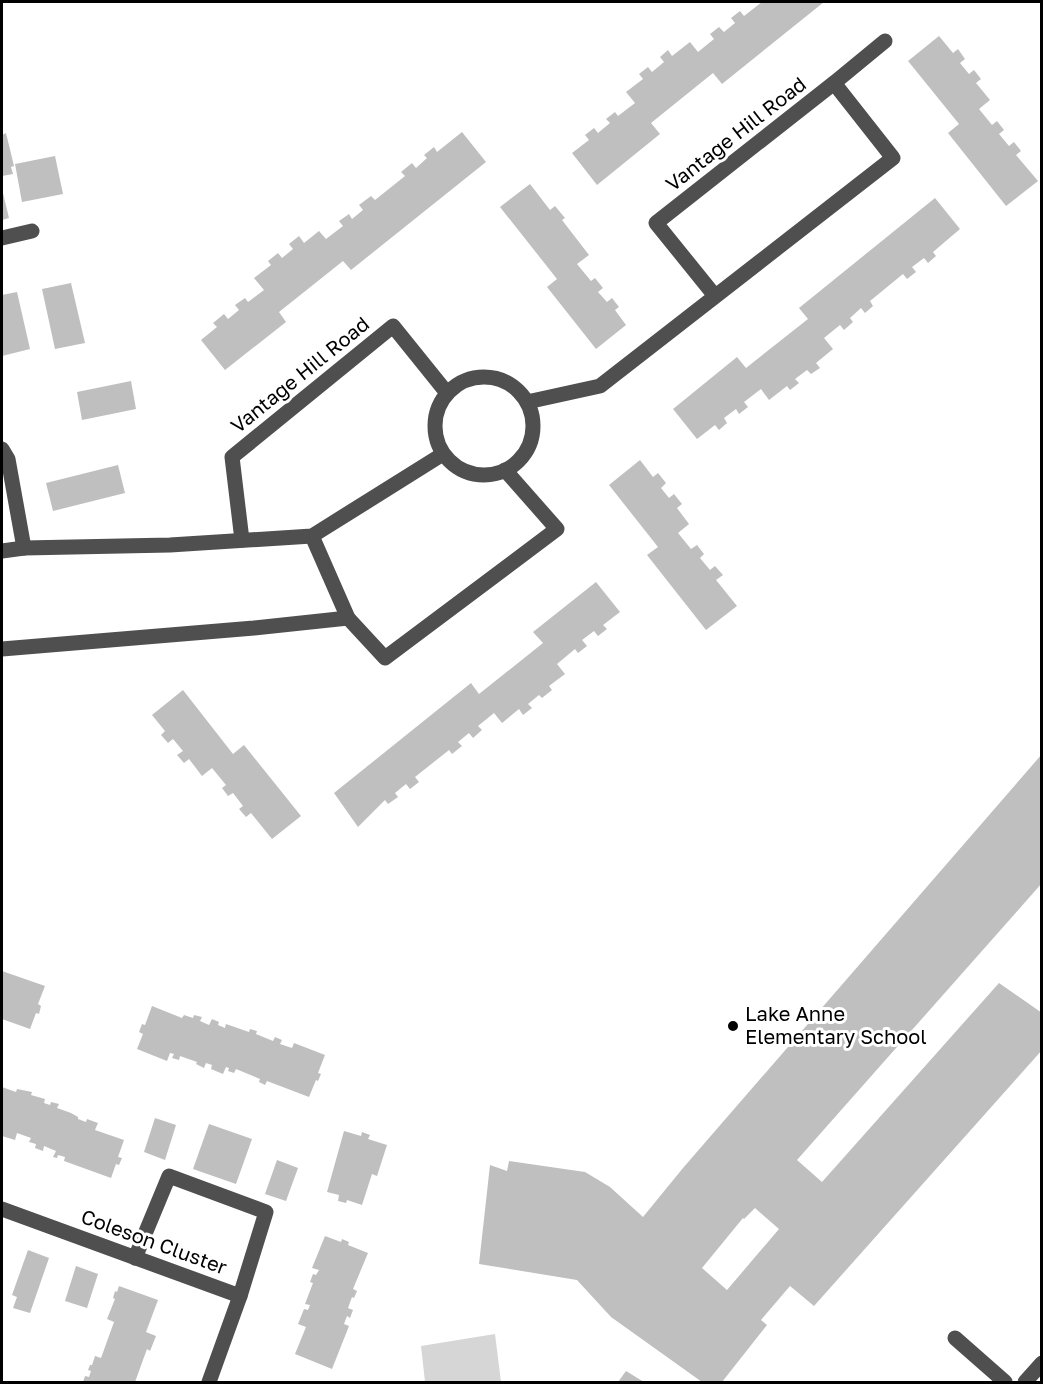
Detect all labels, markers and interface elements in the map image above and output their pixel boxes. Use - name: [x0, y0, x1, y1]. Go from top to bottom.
- street label: Vantage Hill Road: [661, 71, 810, 195]
- street label: Vantage Hill Road: [225, 311, 373, 437]
- place label: Lake Anne Elementary School: [745, 1001, 927, 1048]
- marker: Lake Anne Elementary School: [726, 1019, 740, 1033]
- street label: Coleson Cluster: [78, 1204, 231, 1279]

